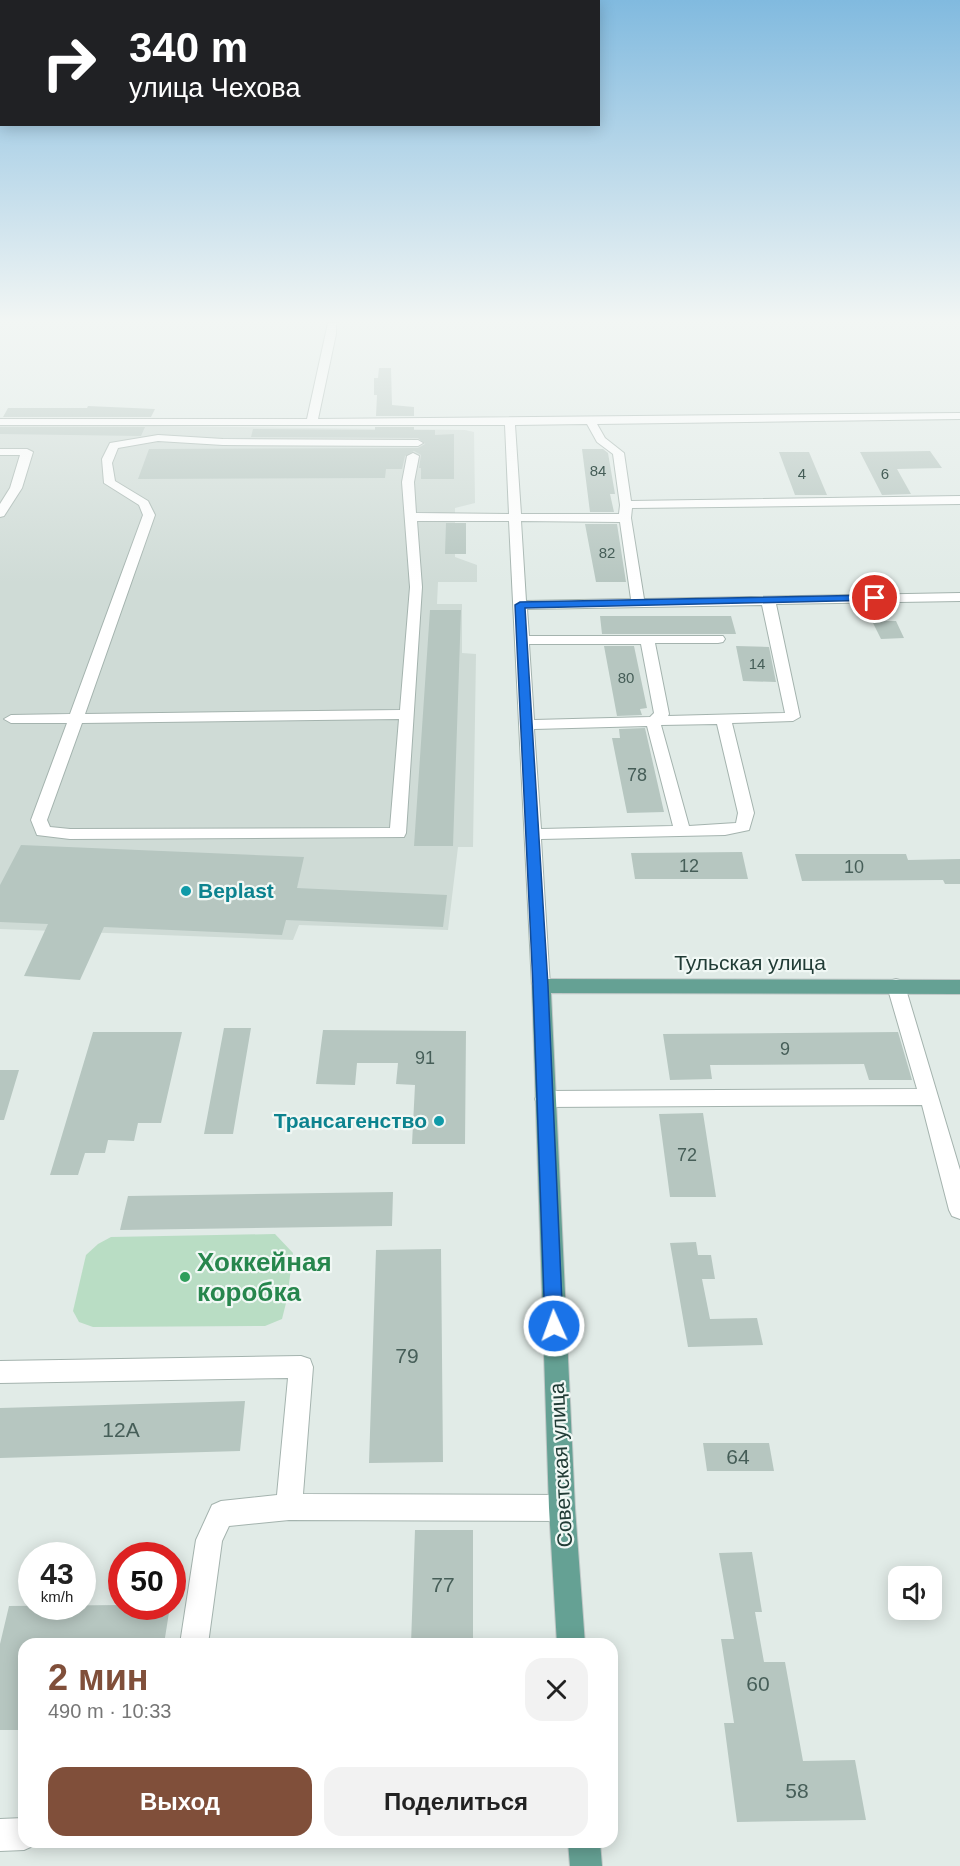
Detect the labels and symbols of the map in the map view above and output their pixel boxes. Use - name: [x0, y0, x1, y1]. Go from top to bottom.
- house number: 84: [590, 462, 606, 479]
- house number: 4: [798, 465, 806, 482]
- house number: 6: [881, 465, 889, 482]
- house number: 82: [599, 544, 615, 561]
- pin: [849, 572, 900, 623]
- house number: 14: [749, 655, 765, 672]
- house number: 80: [618, 669, 634, 686]
- house number: 78: [627, 765, 647, 785]
- house number: 12: [679, 856, 699, 876]
- house number: 10: [844, 857, 864, 877]
- place label: Beplast: [198, 879, 274, 902]
- marker: Beplast: [179, 884, 193, 898]
- street label: Тульская улица: [674, 951, 826, 974]
- house number: 9: [780, 1039, 790, 1059]
- house number: 91: [415, 1048, 435, 1068]
- place label: Трансагенство: [274, 1109, 427, 1132]
- marker: Трансагенство: [432, 1114, 446, 1128]
- house number: 72: [677, 1145, 697, 1165]
- place label: Хоккейная коробка: [197, 1247, 332, 1307]
- marker: Хоккейная коробка: [178, 1270, 192, 1284]
- position arrow: [522, 1294, 586, 1358]
- house number: 79: [395, 1344, 419, 1367]
- street label: Советская улица: [545, 1382, 576, 1548]
- house number: 12А: [102, 1418, 140, 1441]
- house number: 64: [726, 1445, 750, 1468]
- speed limit sign: 50: [108, 1542, 186, 1620]
- house number: 77: [431, 1573, 455, 1596]
- house number: 60: [746, 1672, 770, 1695]
- house number: 58: [785, 1779, 809, 1802]

